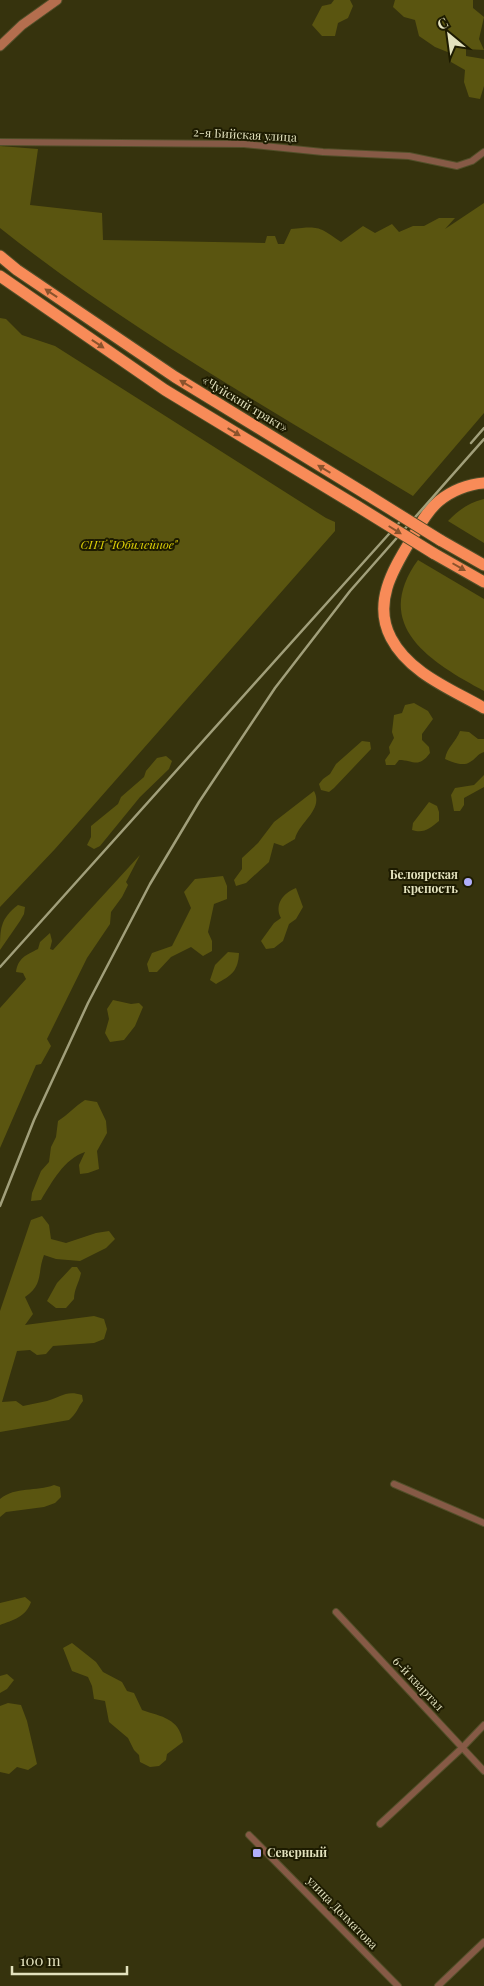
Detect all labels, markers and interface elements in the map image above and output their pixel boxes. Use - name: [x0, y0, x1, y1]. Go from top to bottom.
- north arrow: [424, 10, 474, 60]
- text: С: [434, 12, 451, 34]
- street label: 2-я Бийская улица: [193, 123, 297, 145]
- one-way arrow: [44, 288, 58, 298]
- one-way arrow: [91, 339, 104, 349]
- street label: «Чуйский тракт»: [200, 371, 291, 435]
- one-way arrow: [179, 379, 192, 389]
- one-way arrow: [228, 427, 241, 436]
- one-way arrow: [318, 464, 331, 473]
- one-way arrow: [389, 525, 402, 534]
- park label: СНТ "Юбилейное": [81, 536, 179, 552]
- one-way arrow: [452, 563, 465, 572]
- place label: Белоярская крепость: [390, 866, 458, 896]
- marker: Белоярская крепость: [462, 876, 474, 888]
- street label: 6-й квартал: [390, 1653, 448, 1714]
- place label: Северный: [267, 1844, 327, 1860]
- marker: Северный: [251, 1847, 263, 1859]
- street label: улица Долматова: [303, 1872, 382, 1952]
- scale bar: [12, 1944, 128, 1976]
- text: 100 m: [20, 1950, 61, 1970]

